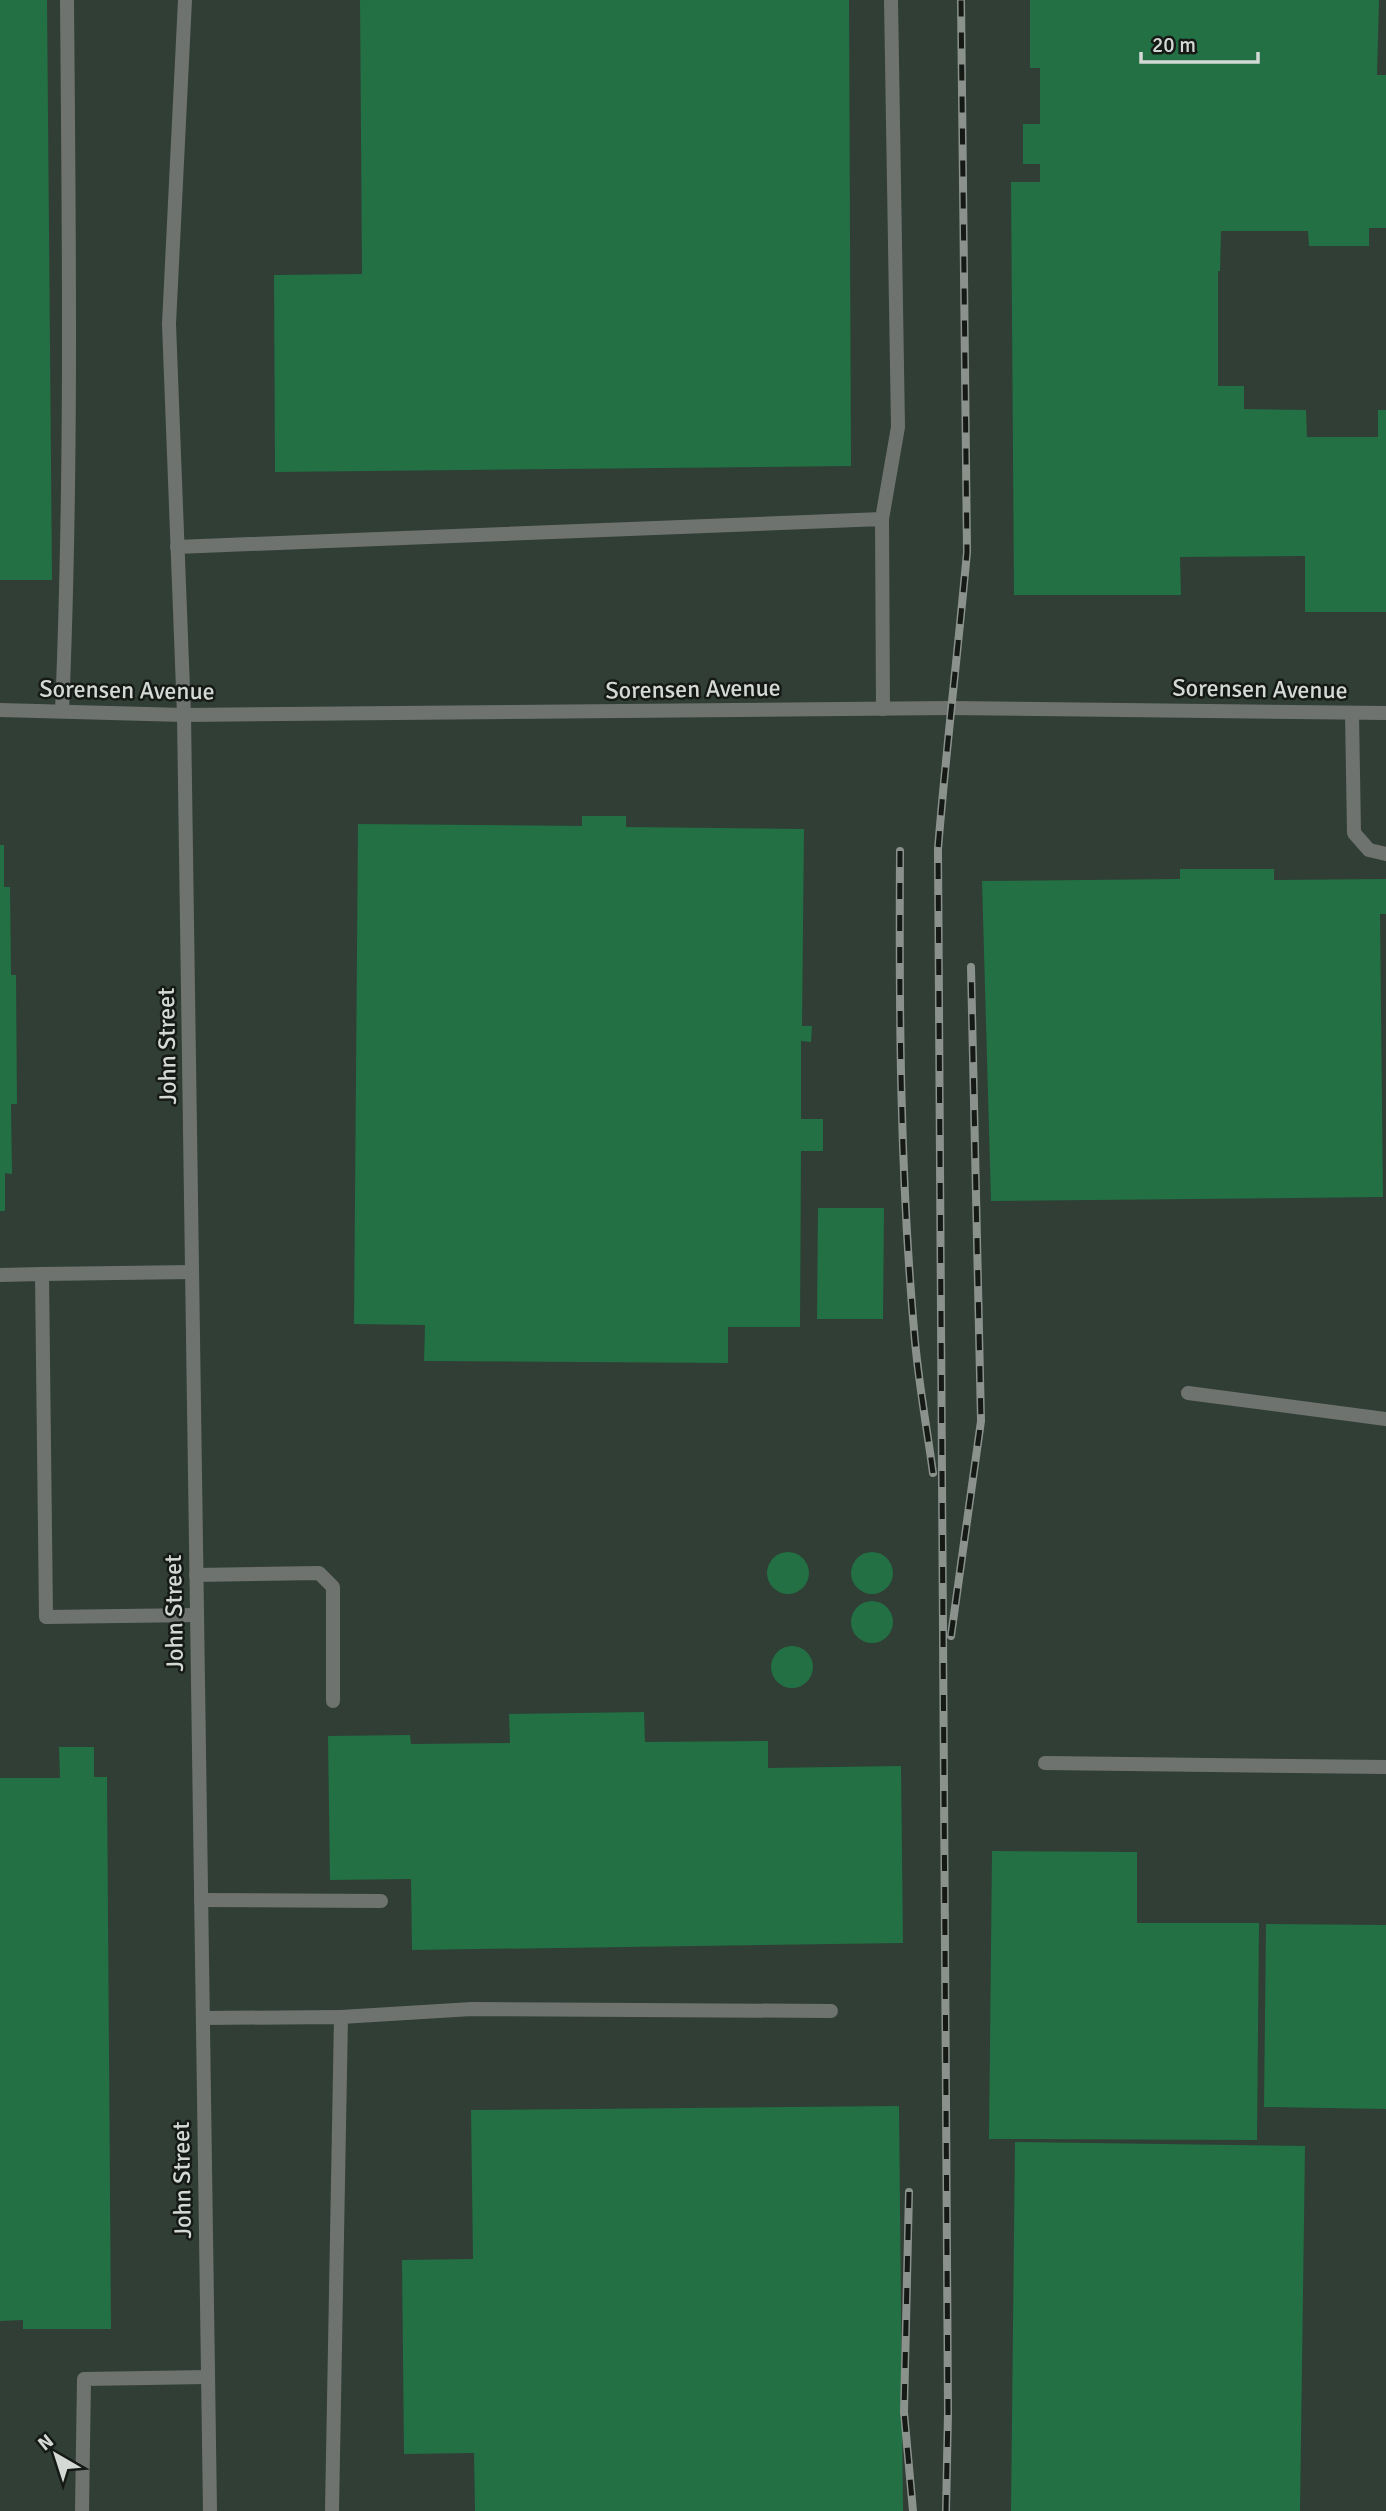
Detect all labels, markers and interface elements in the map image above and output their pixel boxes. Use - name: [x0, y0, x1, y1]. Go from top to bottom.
- scale bar: [1141, 21, 1258, 65]
- text: 20 m: [1152, 32, 1196, 58]
- street label: Sorensen Avenue: [605, 672, 781, 706]
- street label: Sorensen Avenue: [1172, 672, 1348, 706]
- street label: Sorensen Avenue: [39, 673, 215, 707]
- street label: John Street: [151, 987, 183, 1105]
- street label: John Street: [158, 1554, 190, 1672]
- street label: John Street: [166, 2121, 198, 2239]
- north arrow: [21, 2420, 91, 2490]
- text: N: [33, 2429, 59, 2456]

